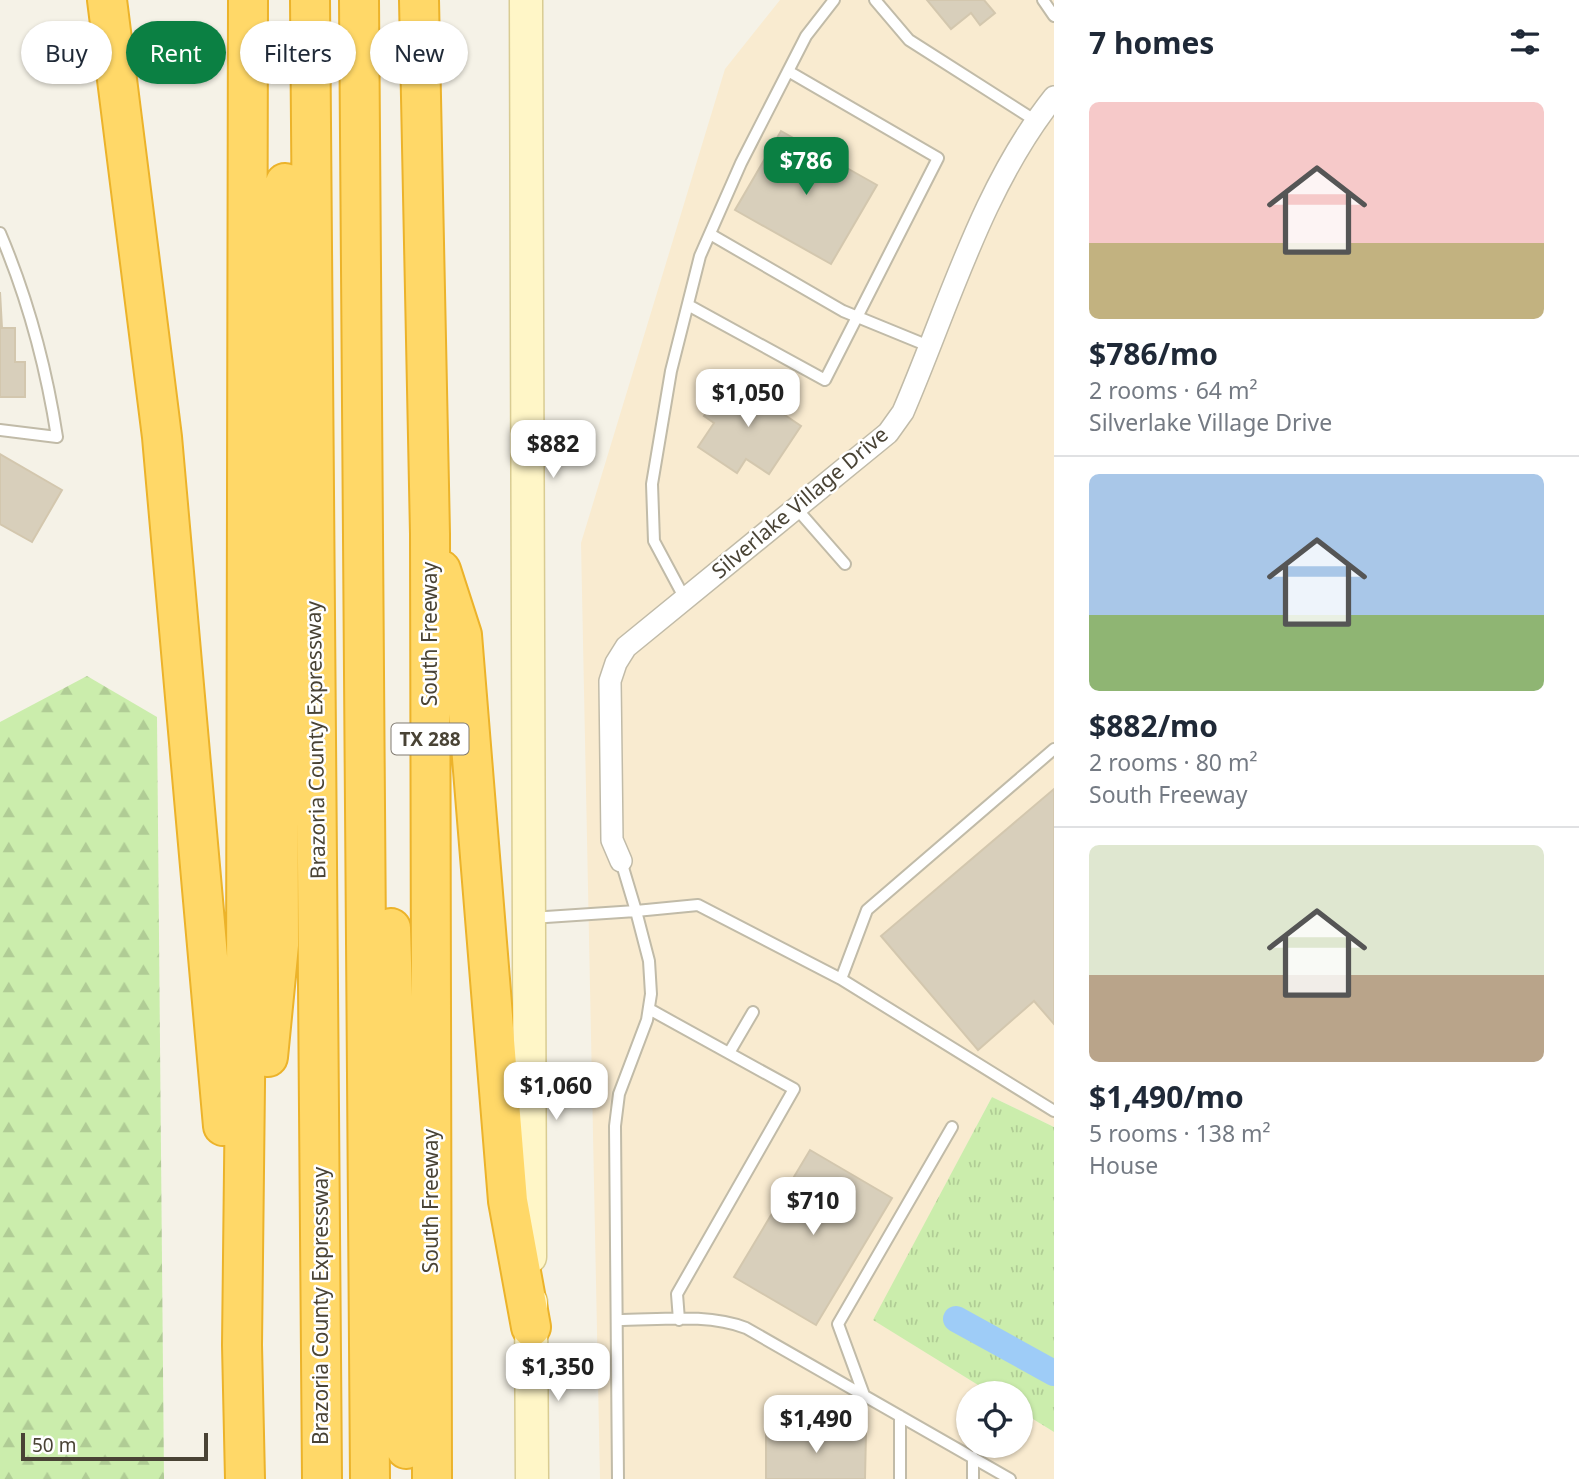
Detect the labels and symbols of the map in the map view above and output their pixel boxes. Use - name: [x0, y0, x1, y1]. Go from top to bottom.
- pin: $786: [765, 138, 847, 197]
- pin: $1,050: [691, 370, 805, 429]
- pin: $882: [512, 420, 594, 480]
- street label: Silverlake Village Drive: [705, 420, 893, 584]
- street label: South Freeway: [415, 561, 443, 706]
- street label: Brazoria County Expressway: [299, 600, 331, 879]
- road number: TX 288: [392, 724, 468, 754]
- pin: $1,060: [499, 1062, 613, 1122]
- street label: South Freeway: [416, 1128, 444, 1273]
- street label: Brazoria County Expressway: [306, 1167, 334, 1445]
- pin: $710: [772, 1178, 854, 1237]
- pin: $1,350: [501, 1344, 615, 1403]
- pin: $1,490: [759, 1396, 873, 1455]
- scale bar: [21, 1430, 208, 1462]

